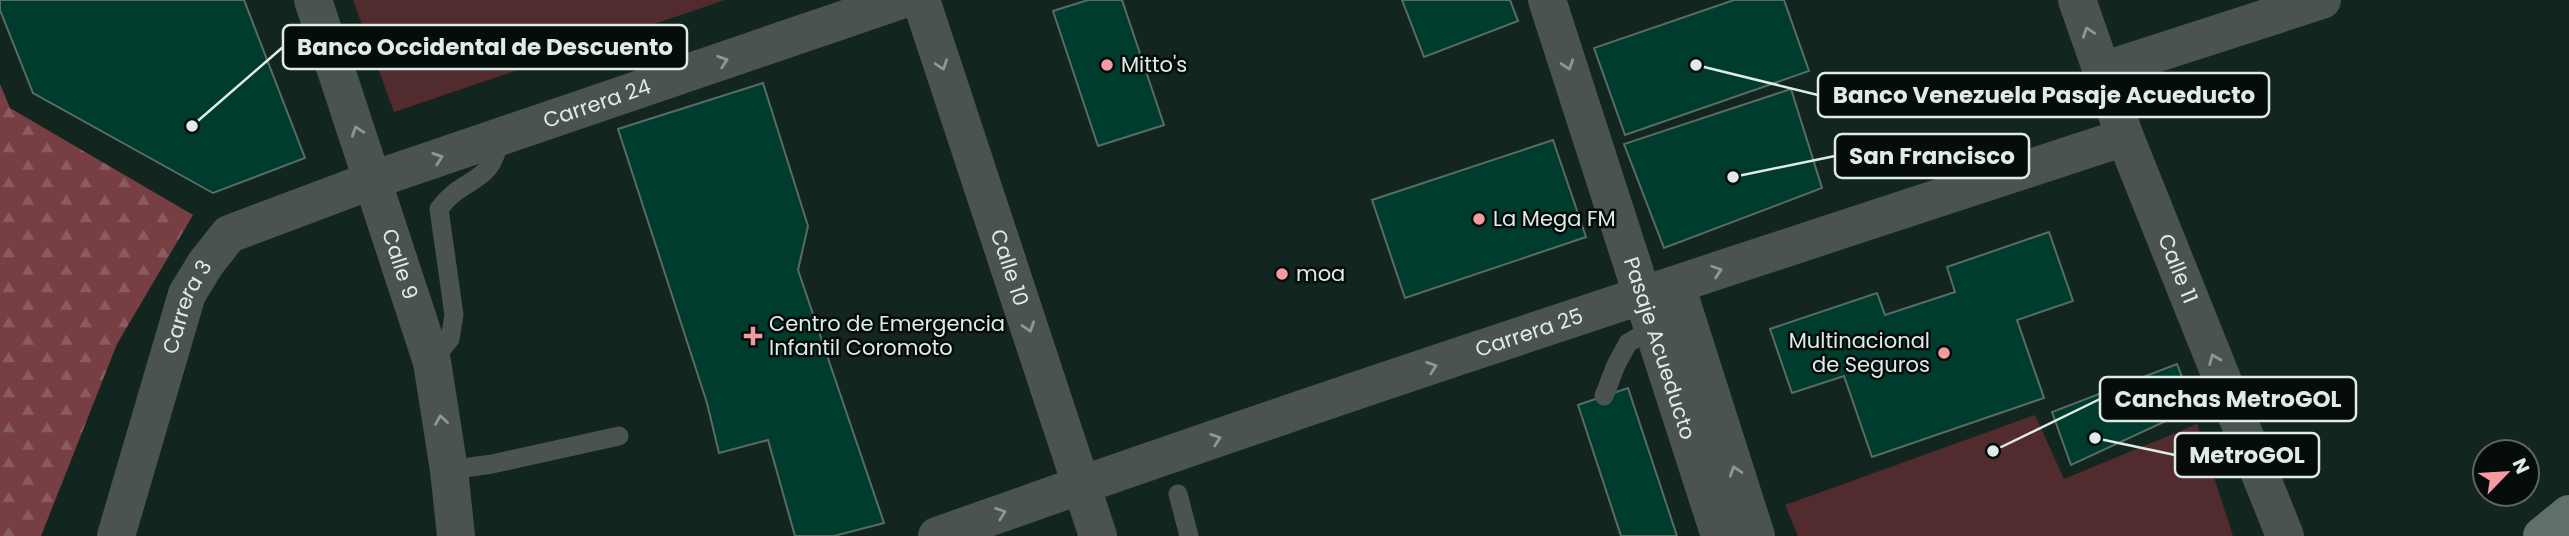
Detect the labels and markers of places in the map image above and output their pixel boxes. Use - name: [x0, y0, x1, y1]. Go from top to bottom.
- callout: Banco Occidental de Descuento: [283, 25, 687, 69]
- place label: Mitto's: [1121, 50, 1187, 79]
- marker: Mitto's: [1099, 57, 1115, 73]
- callout: Banco Venezuela Pasaje Acueducto: [1818, 73, 2269, 117]
- callout: San Francisco: [1835, 134, 2029, 178]
- place label: La Mega FM: [1493, 204, 1616, 233]
- marker: La Mega FM: [1471, 211, 1487, 227]
- place label: moa: [1296, 259, 1345, 288]
- marker: moa: [1274, 266, 1290, 282]
- place label: Centro de Emergencia Infantil Coromoto: [769, 309, 1005, 362]
- marker: Centro de Emergencia Infantil Coromoto: [743, 326, 763, 346]
- place label: Multinacional de Seguros: [1789, 326, 1930, 379]
- marker: Multinacional de Seguros: [1936, 345, 1952, 361]
- callout: Canchas MetroGOL: [2100, 377, 2356, 421]
- callout: MetroGOL: [2175, 433, 2319, 477]

